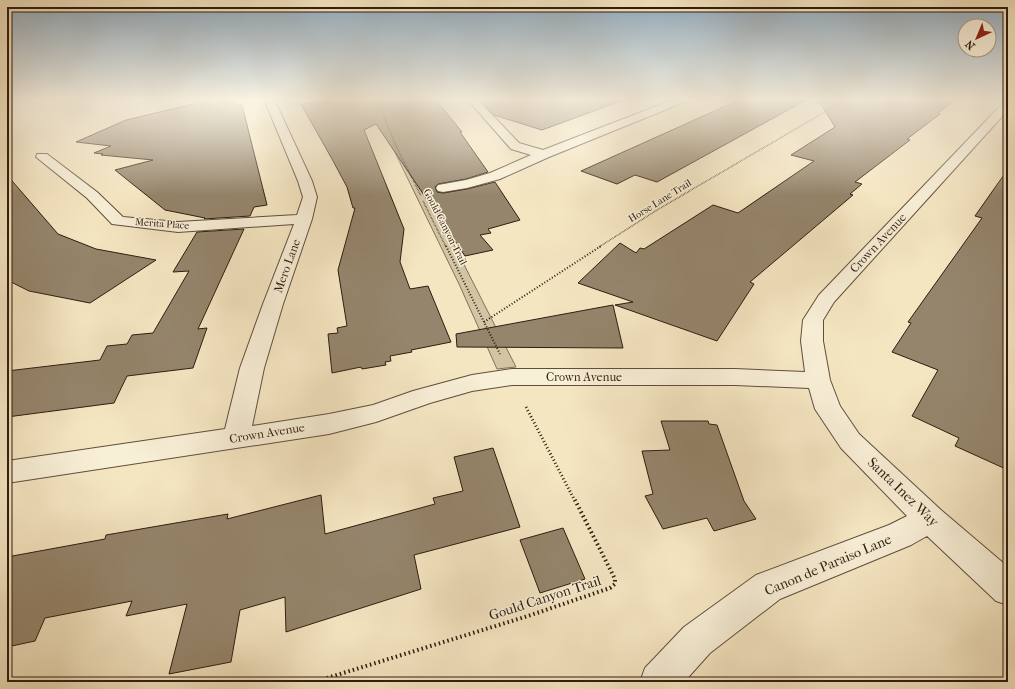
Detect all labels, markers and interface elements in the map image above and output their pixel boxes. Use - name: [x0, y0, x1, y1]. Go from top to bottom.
- north arrow: [957, 18, 997, 58]
- text: N: [962, 37, 978, 52]
- street label: Horse Lane Trail: [626, 177, 694, 225]
- street label: Gould Canyon Trail: [421, 187, 469, 267]
- street label: Crown Avenue: [847, 210, 909, 276]
- street label: Merita Place: [135, 216, 190, 232]
- street label: Mero Lane: [271, 237, 303, 295]
- street label: Crown Avenue: [546, 370, 622, 384]
- street label: Crown Avenue: [228, 420, 306, 446]
- street label: Santa Inez Way: [864, 454, 943, 531]
- street label: Canon de Paraiso Lane: [762, 531, 894, 599]
- street label: Gould Canyon Trail: [487, 572, 603, 624]

